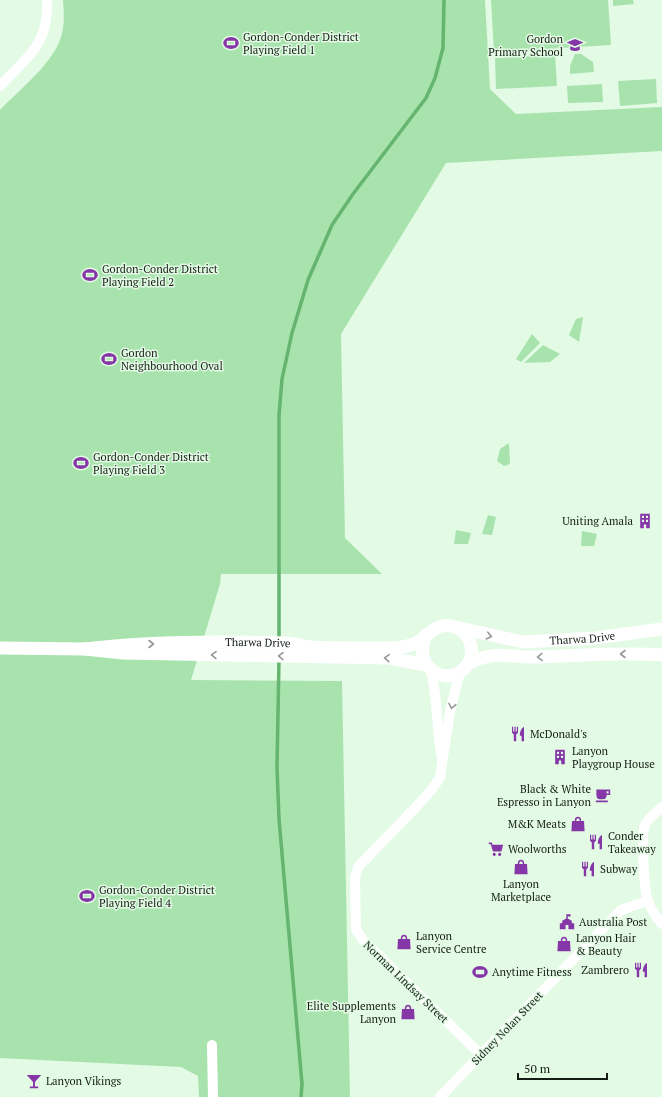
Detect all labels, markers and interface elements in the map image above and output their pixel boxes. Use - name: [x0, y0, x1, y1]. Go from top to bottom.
- place label: Gordon-Conder District Playing Field 1: [243, 30, 359, 57]
- place label: Gordon Primary School: [488, 32, 563, 59]
- sports icon: Gordon-Conder District Playing Field 1: [222, 34, 240, 52]
- school or university icon: Gordon Primary School: [566, 36, 584, 54]
- place label: Gordon-Conder District Playing Field 2: [102, 262, 218, 289]
- sports icon: Gordon-Conder District Playing Field 2: [81, 266, 99, 284]
- place label: Gordon Neighbourhood Oval: [121, 346, 223, 373]
- sports icon: Gordon Neighbourhood Oval: [100, 350, 118, 368]
- place label: Gordon-Conder District Playing Field 3: [93, 450, 209, 477]
- sports icon: Gordon-Conder District Playing Field 3: [72, 454, 90, 472]
- building icon: Uniting Amala: [636, 512, 654, 530]
- place label: Uniting Amala: [562, 514, 633, 528]
- street label: Tharwa Drive: [549, 628, 616, 648]
- one-way arrow: [486, 632, 493, 640]
- street label: Tharwa Drive: [225, 635, 292, 650]
- one-way arrow: [148, 640, 154, 648]
- one-way arrow: [620, 650, 626, 658]
- one-way arrow: [211, 651, 217, 659]
- one-way arrow: [278, 652, 284, 661]
- one-way arrow: [537, 653, 543, 661]
- one-way arrow: [384, 654, 390, 663]
- one-way arrow: [448, 703, 456, 709]
- restaurant icon: McDonald's: [509, 725, 527, 743]
- place label: McDonald's: [530, 727, 587, 741]
- place label: Lanyon Playgroup House: [572, 744, 655, 771]
- building icon: Lanyon Playgroup House: [551, 748, 569, 766]
- place label: Black & White Espresso in Lanyon: [497, 782, 591, 809]
- cafe icon: Black & White Espresso in Lanyon: [594, 786, 612, 804]
- shop icon: M&K Meats: [569, 815, 587, 833]
- place label: M&K Meats: [508, 817, 566, 831]
- place label: Conder Takeaway: [608, 829, 656, 856]
- restaurant icon: Conder Takeaway: [587, 833, 605, 851]
- supermarket icon: Woolworths: [487, 840, 505, 858]
- place label: Woolworths: [508, 842, 567, 856]
- shop icon: Lanyon Marketplace: [512, 858, 530, 876]
- restaurant icon: Subway: [579, 860, 597, 878]
- place label: Subway: [600, 862, 638, 876]
- place label: Lanyon Marketplace: [491, 877, 551, 904]
- place label: Gordon-Conder District Playing Field 4: [99, 883, 215, 910]
- sports icon: Gordon-Conder District Playing Field 4: [78, 887, 96, 905]
- public building icon: Australia Post: [558, 913, 576, 931]
- place label: Australia Post: [579, 915, 647, 929]
- place label: Lanyon Service Centre: [416, 929, 487, 956]
- place label: Lanyon Hair & Beauty: [576, 931, 637, 958]
- shop icon: Lanyon Service Centre: [395, 933, 413, 951]
- shop icon: Lanyon Hair & Beauty: [555, 935, 573, 953]
- street label: Norman Lindsay Street: [361, 938, 451, 1026]
- restaurant icon: Zambrero: [632, 961, 650, 979]
- sports icon: Anytime Fitness: [471, 963, 489, 981]
- place label: Zambrero: [581, 963, 629, 977]
- place label: Anytime Fitness: [492, 965, 572, 979]
- street label: Sidney Nolan Street: [468, 988, 546, 1068]
- place label: Elite Supplements Lanyon: [307, 999, 396, 1026]
- shop icon: Elite Supplements Lanyon: [399, 1003, 417, 1021]
- scale bar: [518, 1055, 607, 1081]
- text: 50 m: [524, 1061, 551, 1076]
- bar icon: Lanyon Vikings: [25, 1072, 43, 1090]
- place label: Lanyon Vikings: [46, 1074, 122, 1088]

